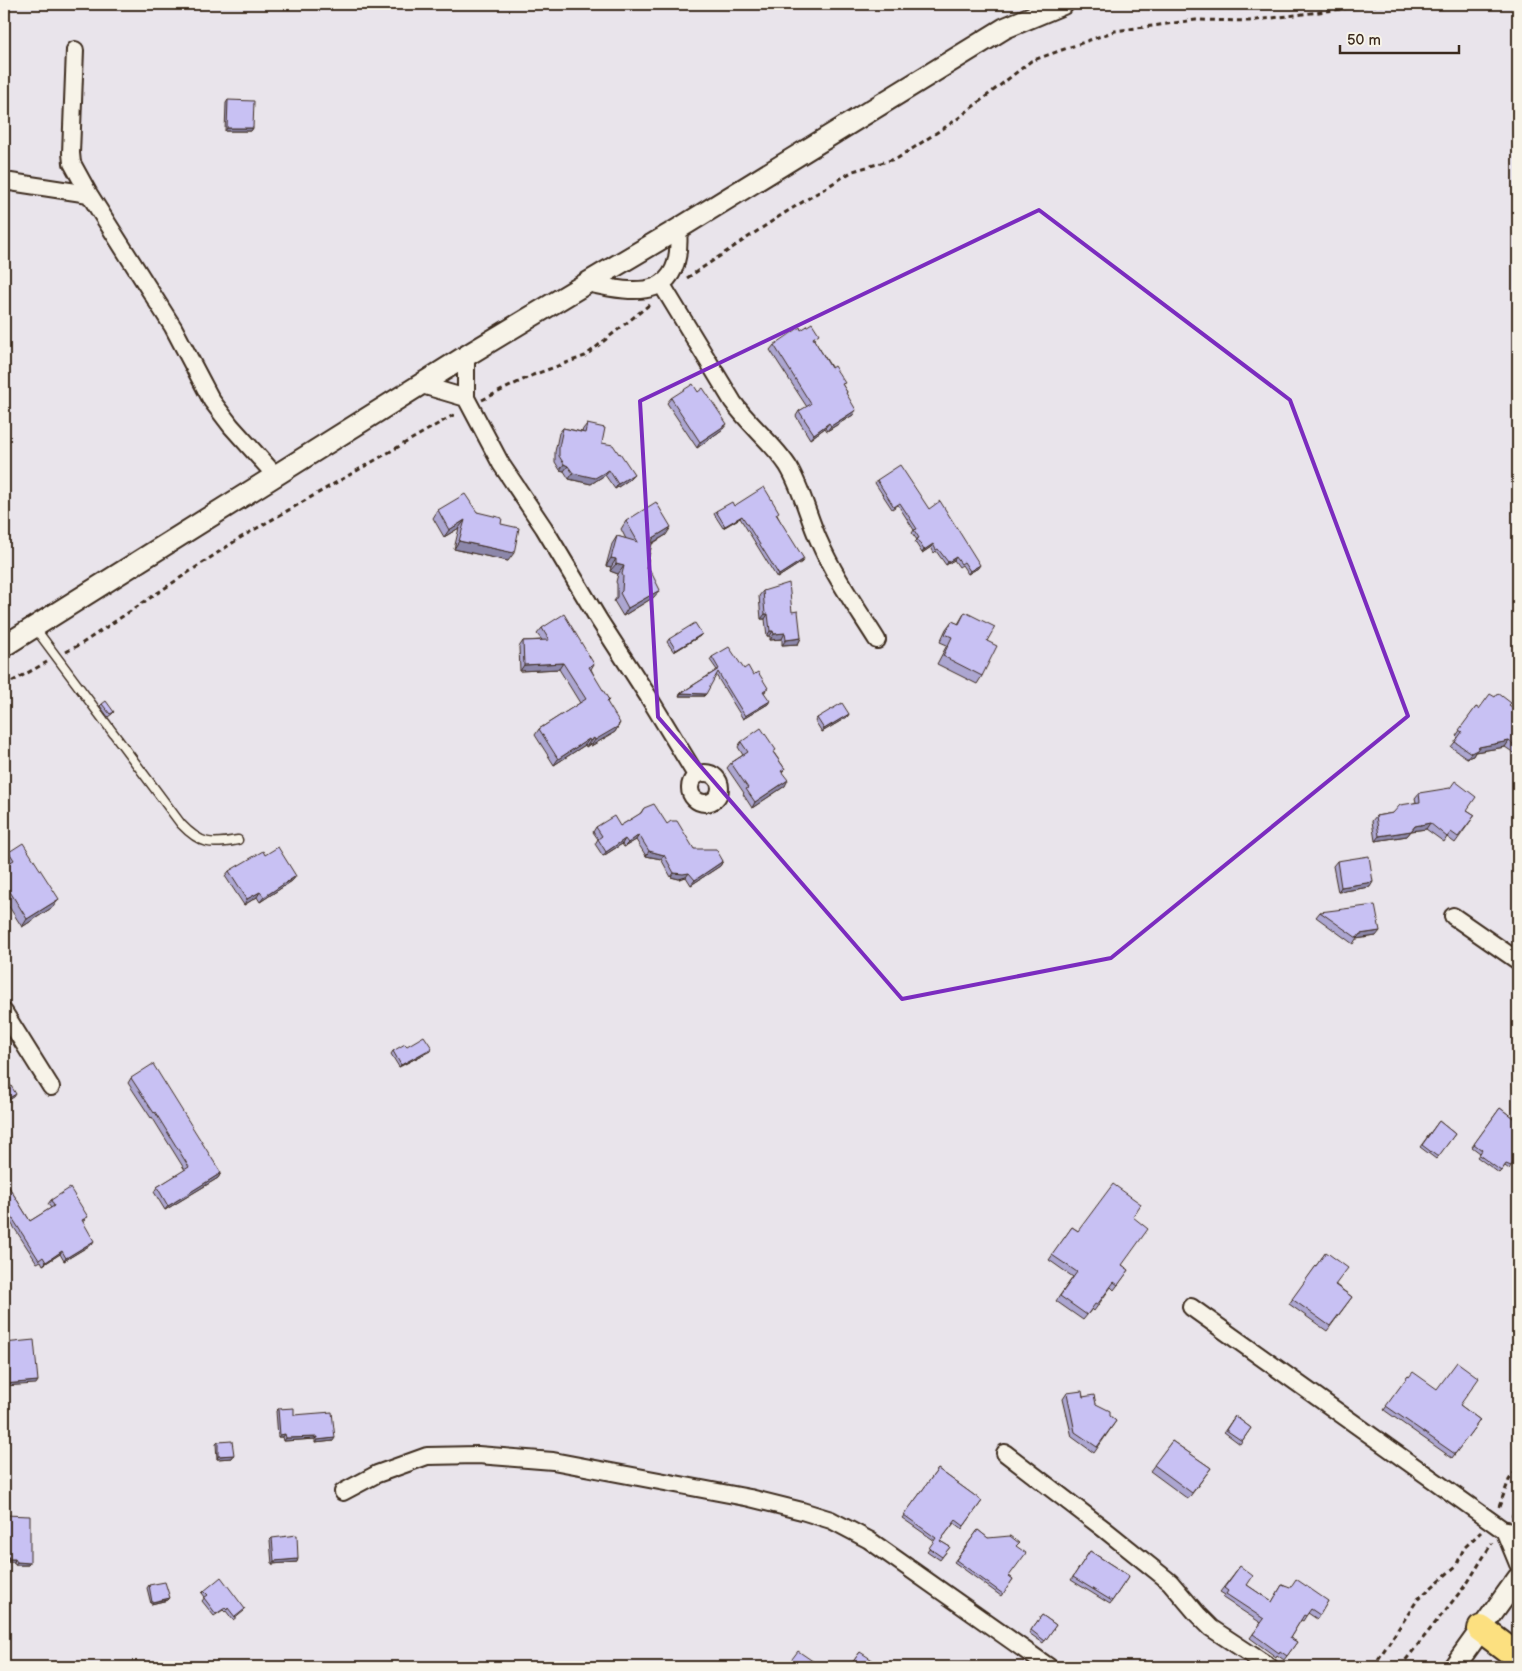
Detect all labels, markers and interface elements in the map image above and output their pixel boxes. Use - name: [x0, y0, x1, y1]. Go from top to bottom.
- scale bar: [1340, 22, 1458, 54]
- text: 50 m: [1347, 31, 1381, 50]

